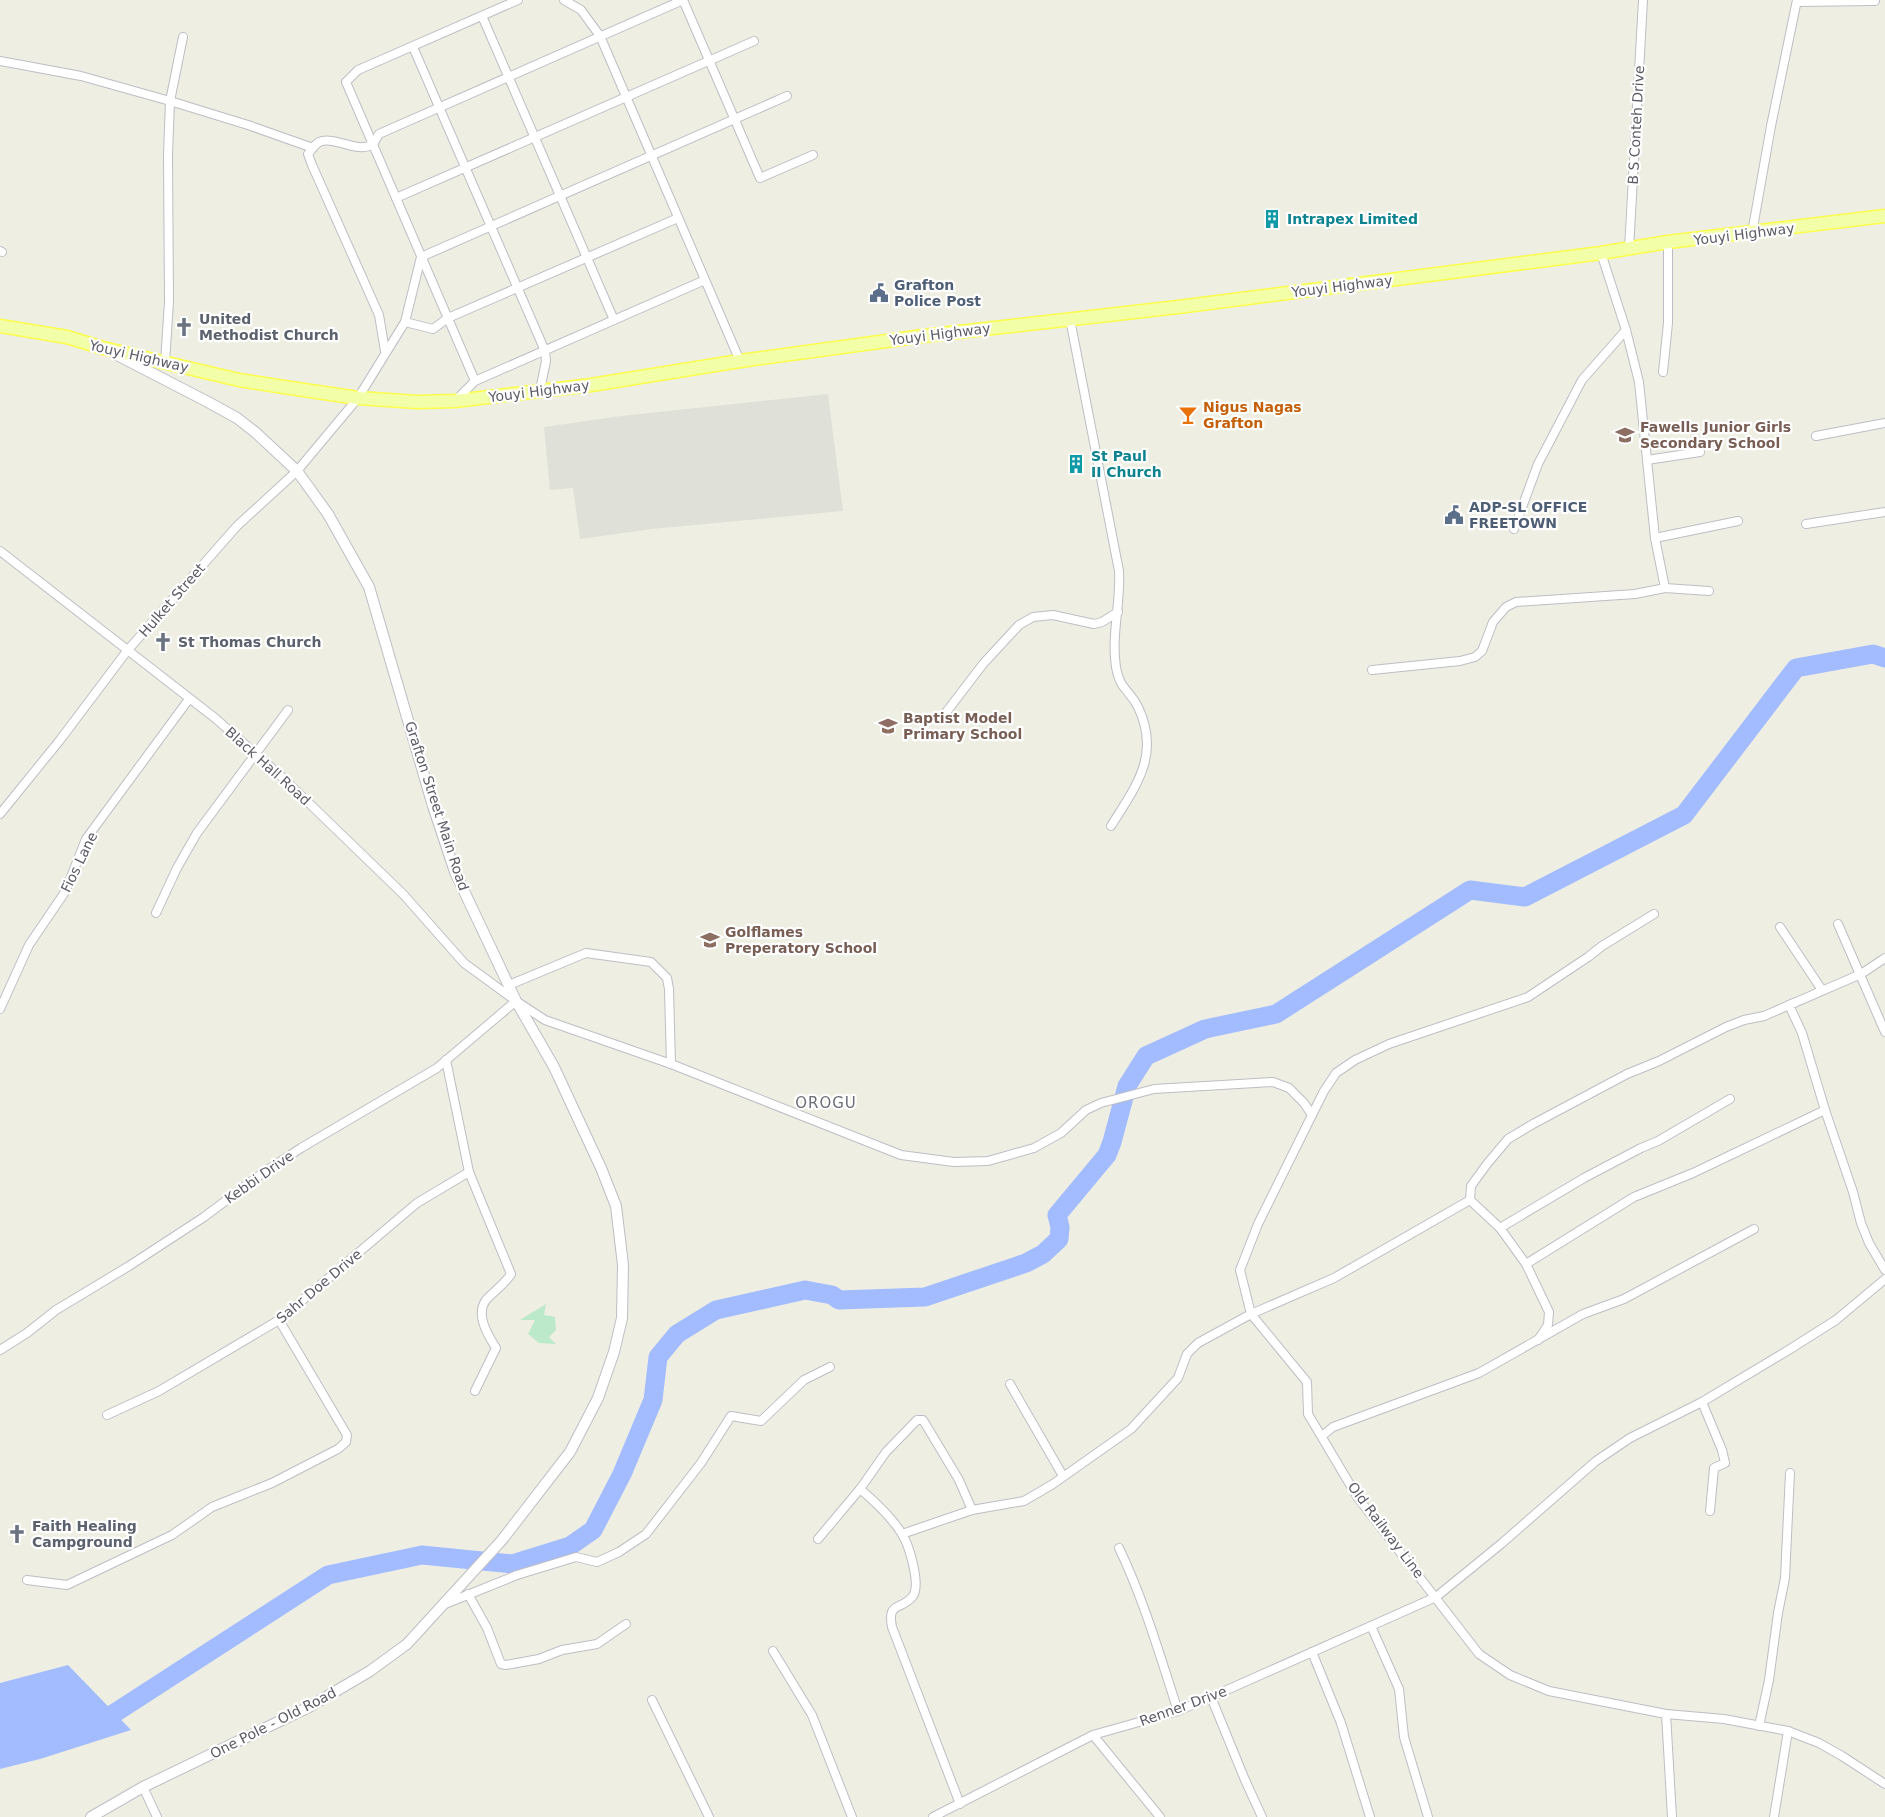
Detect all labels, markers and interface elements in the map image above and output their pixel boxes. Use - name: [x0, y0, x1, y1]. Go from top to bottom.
- street label: B S Conteh Drive: [1625, 65, 1647, 185]
- building icon: Intrapex Limited: [1261, 208, 1283, 230]
- place label: Intrapex Limited: [1287, 211, 1418, 227]
- street label: Youyi Highway: [1692, 220, 1795, 248]
- street label: Youyi Highway: [1290, 272, 1393, 300]
- place label: Grafton Police Post: [894, 277, 981, 309]
- public building icon: Grafton Police Post: [868, 282, 890, 304]
- place label: United Methodist Church: [199, 311, 339, 343]
- church icon: United Methodist Church: [173, 316, 195, 338]
- street label: Youyi Highway: [888, 320, 991, 348]
- street label: Youyi Highway: [87, 337, 190, 375]
- street label: Youyi Highway: [487, 377, 590, 405]
- place label: Nigus Nagas Grafton: [1203, 399, 1302, 431]
- bar icon: Nigus Nagas Grafton: [1177, 404, 1199, 426]
- place label: Fawells Junior Girls Secondary School: [1640, 419, 1791, 451]
- school or university icon: Fawells Junior Girls Secondary School: [1614, 424, 1636, 446]
- place label: St Paul II Church: [1091, 448, 1162, 480]
- building icon: St Paul II Church: [1065, 453, 1087, 475]
- place label: ADP-SL OFFICE FREETOWN: [1469, 499, 1587, 531]
- public building icon: ADP-SL OFFICE FREETOWN: [1443, 504, 1465, 526]
- street label: Hulket Street: [136, 560, 209, 640]
- church icon: St Thomas Church: [152, 631, 174, 653]
- place label: St Thomas Church: [178, 634, 321, 650]
- place label: Baptist Model Primary School: [903, 710, 1022, 742]
- school or university icon: Baptist Model Primary School: [877, 715, 899, 737]
- street label: Grafton Street Main Road: [402, 719, 472, 893]
- street label: Black Hall Road: [222, 724, 314, 808]
- street label: Fios Lane: [58, 829, 100, 895]
- place label: Golflames Preperatory School: [725, 924, 877, 956]
- school or university icon: Golflames Preperatory School: [699, 929, 721, 951]
- district label: OROGU: [795, 1094, 857, 1112]
- street label: Kebbi Drive: [221, 1147, 297, 1207]
- street label: Sahr Doe Drive: [273, 1246, 365, 1326]
- street label: Old Railway Line: [1345, 1479, 1427, 1581]
- place label: Faith Healing Campground: [32, 1518, 137, 1550]
- church icon: Faith Healing Campground: [6, 1523, 28, 1545]
- street label: Renner Drive: [1137, 1683, 1229, 1729]
- street label: One Pole - Old Road: [207, 1684, 339, 1762]

